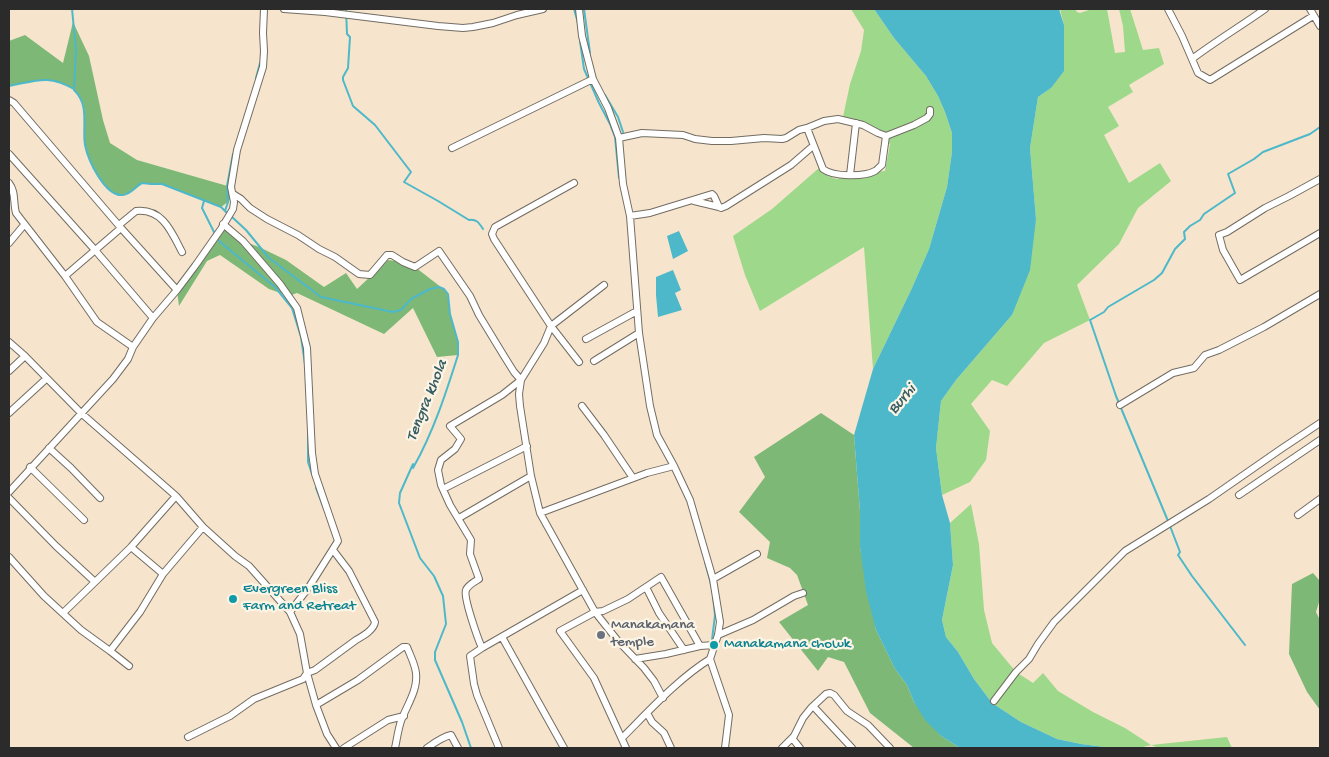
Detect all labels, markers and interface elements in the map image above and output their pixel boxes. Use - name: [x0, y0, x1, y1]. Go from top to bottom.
- water label: Tengra khola: [403, 358, 453, 444]
- water label: Burhi: [885, 381, 921, 419]
- place label: Evergreen Bliss Farm and Retreat: [243, 581, 356, 616]
- marker: Evergreen Bliss Farm and Retreat: [227, 593, 239, 605]
- place label: Manakamana temple: [611, 617, 695, 652]
- marker: Manakamana temple: [595, 629, 607, 641]
- place label: Manakamana chowk: [724, 636, 850, 654]
- marker: Manakamana chowk: [708, 639, 720, 651]

